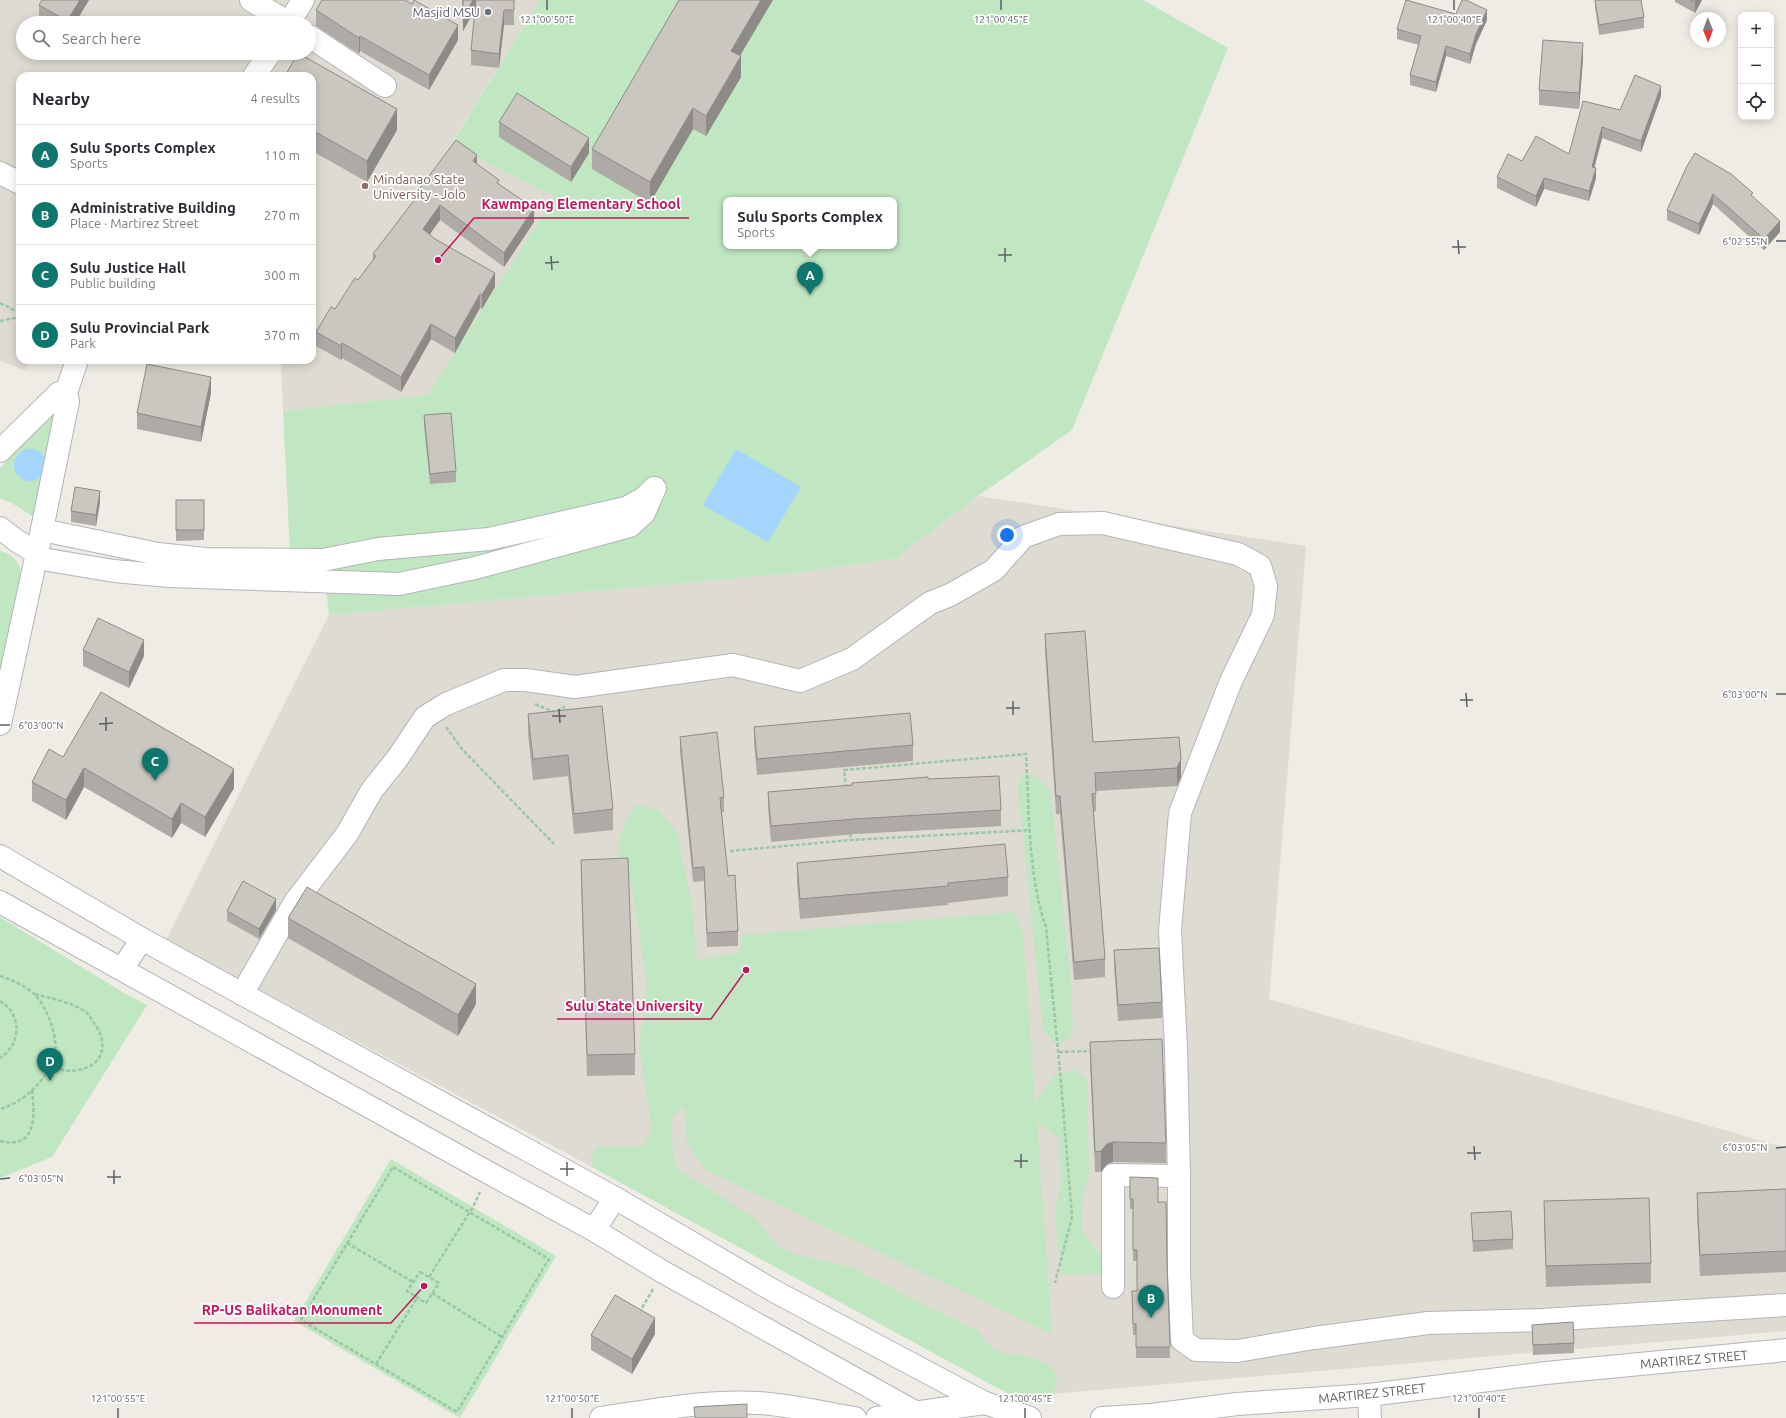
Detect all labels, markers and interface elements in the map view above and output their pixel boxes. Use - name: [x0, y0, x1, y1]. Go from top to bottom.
- place label: Masjid MSU: [412, 5, 480, 19]
- marker: Masjid MSU: [483, 7, 493, 17]
- north arrow: [1690, 12, 1726, 48]
- map controls: [1738, 12, 1774, 120]
- button: +: [1738, 12, 1774, 48]
- text: 121°00'50"E: [520, 14, 575, 25]
- text: 121°00'45"E: [974, 14, 1029, 25]
- text: 121°00'40"E: [1427, 14, 1482, 25]
- search box: [16, 16, 316, 60]
- icon: search: [30, 27, 52, 49]
- text: Search here: [62, 30, 141, 47]
- button: −: [1738, 48, 1774, 84]
- button: locate: [1738, 84, 1774, 120]
- text: Nearby: [32, 89, 90, 108]
- text: 4 results: [250, 91, 300, 105]
- text: Sulu Sports Complex: [70, 139, 216, 156]
- text: A: [40, 148, 50, 162]
- text: 110 m: [264, 148, 300, 162]
- text: Sports: [70, 156, 108, 170]
- place label: Mindanao State University - Jolo: [373, 172, 466, 201]
- marker: Mindanao State University - Jolo: [360, 181, 370, 191]
- callout: Kawmpang Elementary School: [474, 192, 689, 218]
- text: Kawmpang Elementary School: [482, 196, 680, 212]
- popup: [723, 197, 897, 249]
- text: Administrative Building: [70, 199, 236, 216]
- text: B: [41, 208, 49, 222]
- text: 270 m: [264, 208, 300, 222]
- text: Sulu Sports Complex: [737, 208, 883, 225]
- text: Place · Martirez Street: [70, 216, 199, 230]
- text: Sports: [737, 225, 775, 239]
- text: 6°02'55"N: [1723, 236, 1767, 247]
- text: Sulu Justice Hall: [70, 259, 186, 276]
- pin: A: [797, 262, 823, 295]
- text: C: [41, 268, 49, 282]
- text: 300 m: [264, 268, 300, 282]
- text: Public building: [70, 276, 156, 290]
- text: Sulu Provincial Park: [70, 319, 209, 336]
- text: D: [40, 328, 50, 342]
- text: 370 m: [264, 328, 300, 342]
- text: Park: [70, 336, 96, 350]
- your location: [997, 525, 1017, 545]
- text: 6°03'00"N: [1723, 689, 1767, 700]
- text: 6°03'00"N: [19, 720, 63, 731]
- pin: C: [142, 748, 168, 781]
- callout: Sulu State University: [557, 993, 711, 1019]
- text: Sulu State University: [565, 998, 703, 1014]
- pin: D: [37, 1048, 63, 1081]
- text: 6°03'05"N: [1723, 1142, 1767, 1153]
- text: 6°03'05"N: [19, 1173, 63, 1184]
- pin: B: [1138, 1285, 1164, 1318]
- callout: RP-US Balikatan Monument: [194, 1297, 391, 1323]
- text: RP-US Balikatan Monument: [202, 1302, 382, 1318]
- street label: MARTIREZ STREET: [1640, 1347, 1748, 1371]
- street label: MARTIREZ STREET: [1318, 1380, 1426, 1406]
- text: 121°00'55"E: [91, 1393, 146, 1404]
- text: 121°00'50"E: [545, 1393, 600, 1404]
- text: 121°00'45"E: [998, 1393, 1053, 1404]
- text: 121°00'40"E: [1452, 1393, 1507, 1404]

